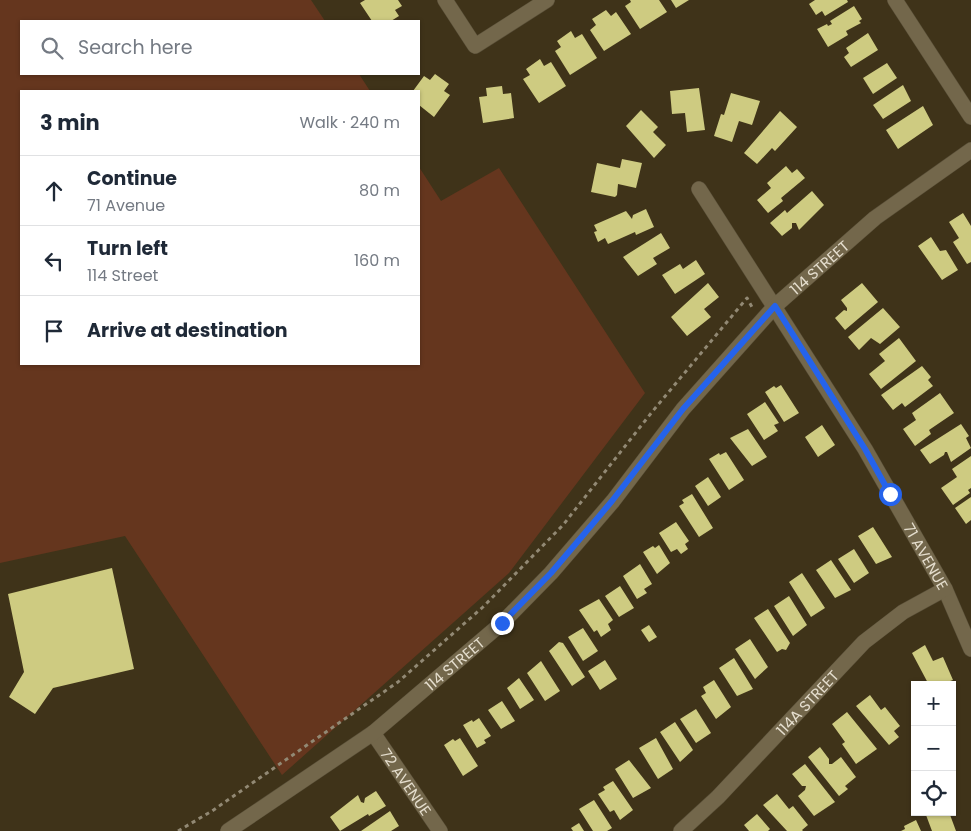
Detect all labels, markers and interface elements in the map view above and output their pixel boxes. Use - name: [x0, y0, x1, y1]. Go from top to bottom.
- search box: [20, 20, 420, 75]
- icon: search: [38, 34, 66, 62]
- text: Search here: [78, 34, 192, 61]
- text: 3 min: [40, 108, 100, 137]
- text: Walk · 240 m: [299, 111, 400, 134]
- text: Continue: [87, 165, 177, 192]
- icon: ahead: [40, 177, 68, 205]
- text: 80 m: [359, 179, 400, 202]
- text: 71 Avenue: [87, 194, 165, 217]
- text: Turn left: [87, 235, 168, 262]
- street label: 114 STREET: [785, 235, 853, 299]
- icon: left: [40, 247, 68, 275]
- text: 160 m: [354, 249, 400, 272]
- text: 114 Street: [87, 264, 158, 287]
- icon: arrive: [40, 317, 68, 345]
- text: Arrive at destination: [87, 317, 288, 344]
- route start: [879, 483, 902, 506]
- street label: 71 AVENUE: [899, 519, 954, 593]
- route end: [491, 612, 514, 635]
- street label: 114 STREET: [420, 632, 489, 695]
- street label: 114A STREET: [771, 665, 843, 740]
- map controls: [911, 681, 956, 816]
- button: +: [911, 681, 956, 726]
- button: −: [911, 726, 956, 771]
- street label: 72 AVENUE: [376, 744, 437, 820]
- button: locate: [911, 771, 956, 816]

